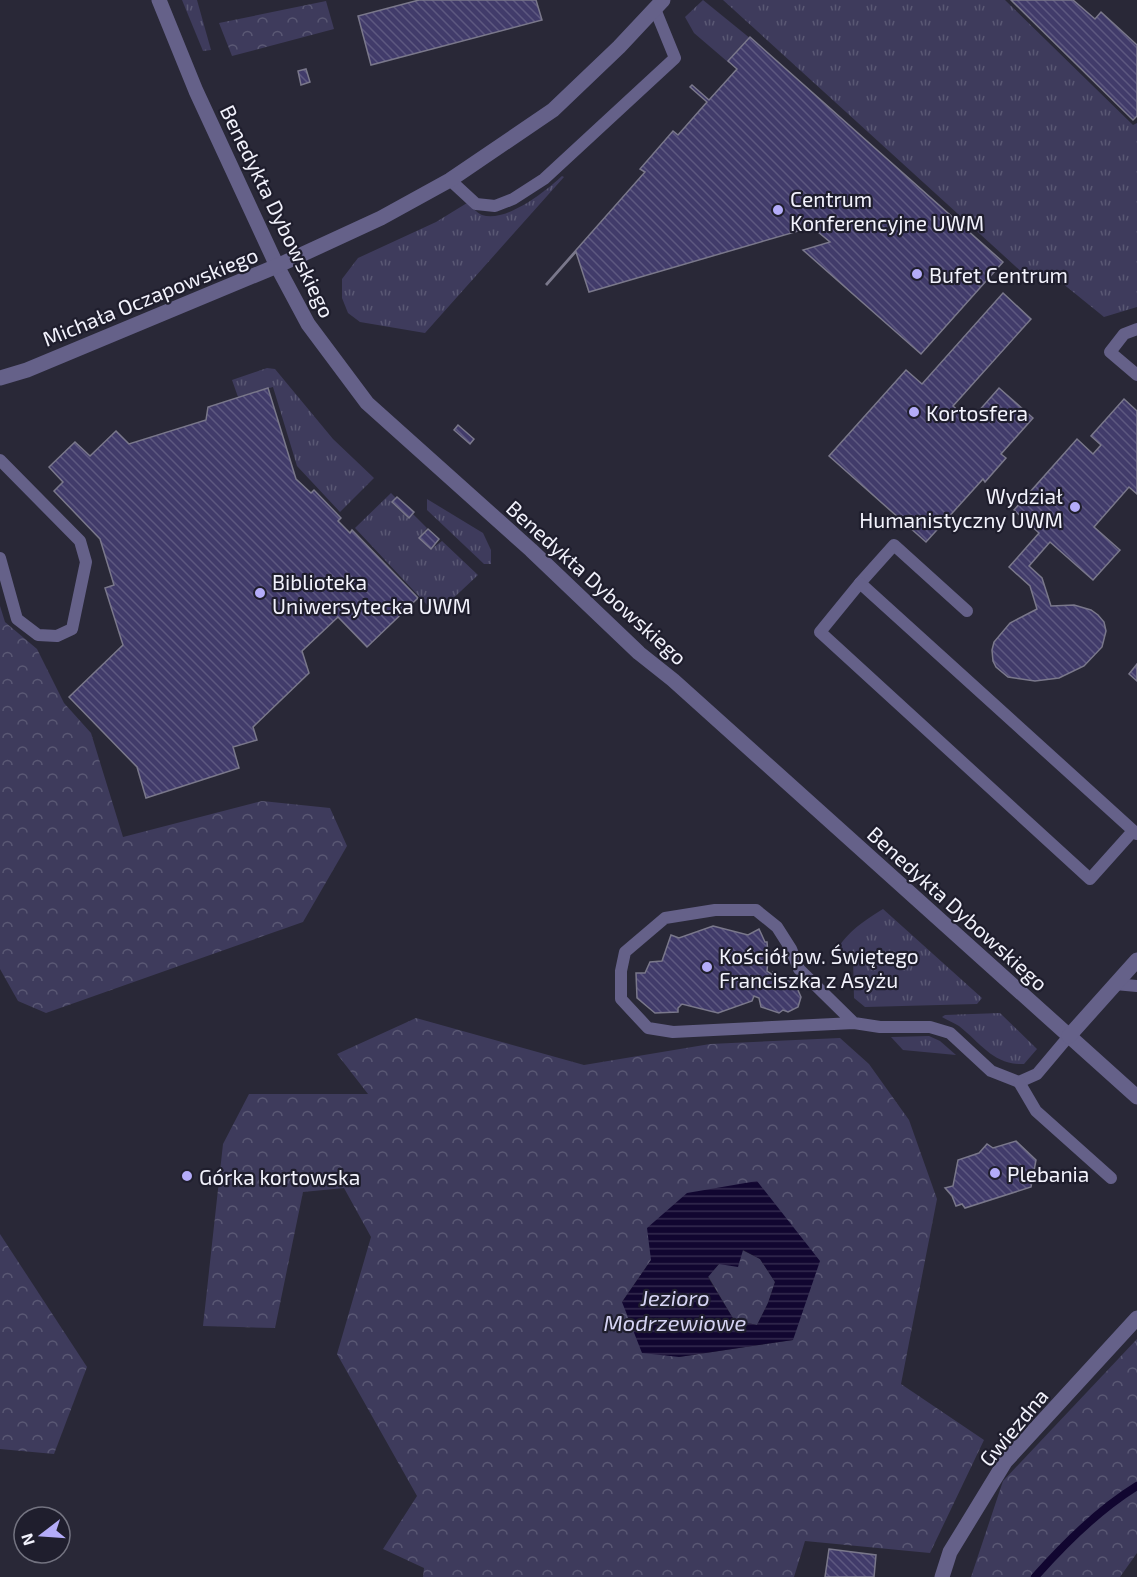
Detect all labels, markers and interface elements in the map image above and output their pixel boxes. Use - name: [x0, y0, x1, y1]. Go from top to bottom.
- street label: Benedykta Dybowskiego: [216, 101, 340, 321]
- place label: Centrum Konferencyjne UWM: [790, 186, 984, 236]
- marker: Centrum Konferencyjne UWM: [771, 203, 785, 217]
- street label: Michała Oczapowskiego: [39, 241, 261, 351]
- place label: Bufet Centrum: [929, 262, 1068, 287]
- marker: Bufet Centrum: [910, 267, 924, 281]
- place label: Kortosfera: [926, 400, 1028, 425]
- marker: Kortosfera: [907, 405, 921, 419]
- place label: Wydział Humanistyczny UWM: [859, 483, 1063, 532]
- street label: Benedykta Dybowskiego: [502, 495, 692, 669]
- marker: Wydział Humanistyczny UWM: [1068, 500, 1082, 514]
- place label: Biblioteka Uniwersytecka UWM: [272, 569, 471, 618]
- marker: Biblioteka Uniwersytecka UWM: [253, 586, 267, 600]
- street label: Benedykta Dybowskiego: [863, 821, 1053, 995]
- place label: Kościół pw. Świętego Franciszka z Asyżu: [719, 943, 919, 992]
- marker: Kościół pw. Świętego Franciszka z Asyżu: [700, 960, 714, 974]
- place label: Plebania: [1007, 1161, 1089, 1186]
- place label: Górka kortowska: [199, 1164, 360, 1189]
- marker: Plebania: [988, 1166, 1002, 1180]
- marker: Górka kortowska: [180, 1169, 194, 1183]
- water label: Jezioro Modrzewiowe: [604, 1284, 747, 1335]
- street label: Gwiezdna: [973, 1383, 1053, 1471]
- north arrow: [12, 1505, 72, 1565]
- text: N: [16, 1531, 38, 1548]

